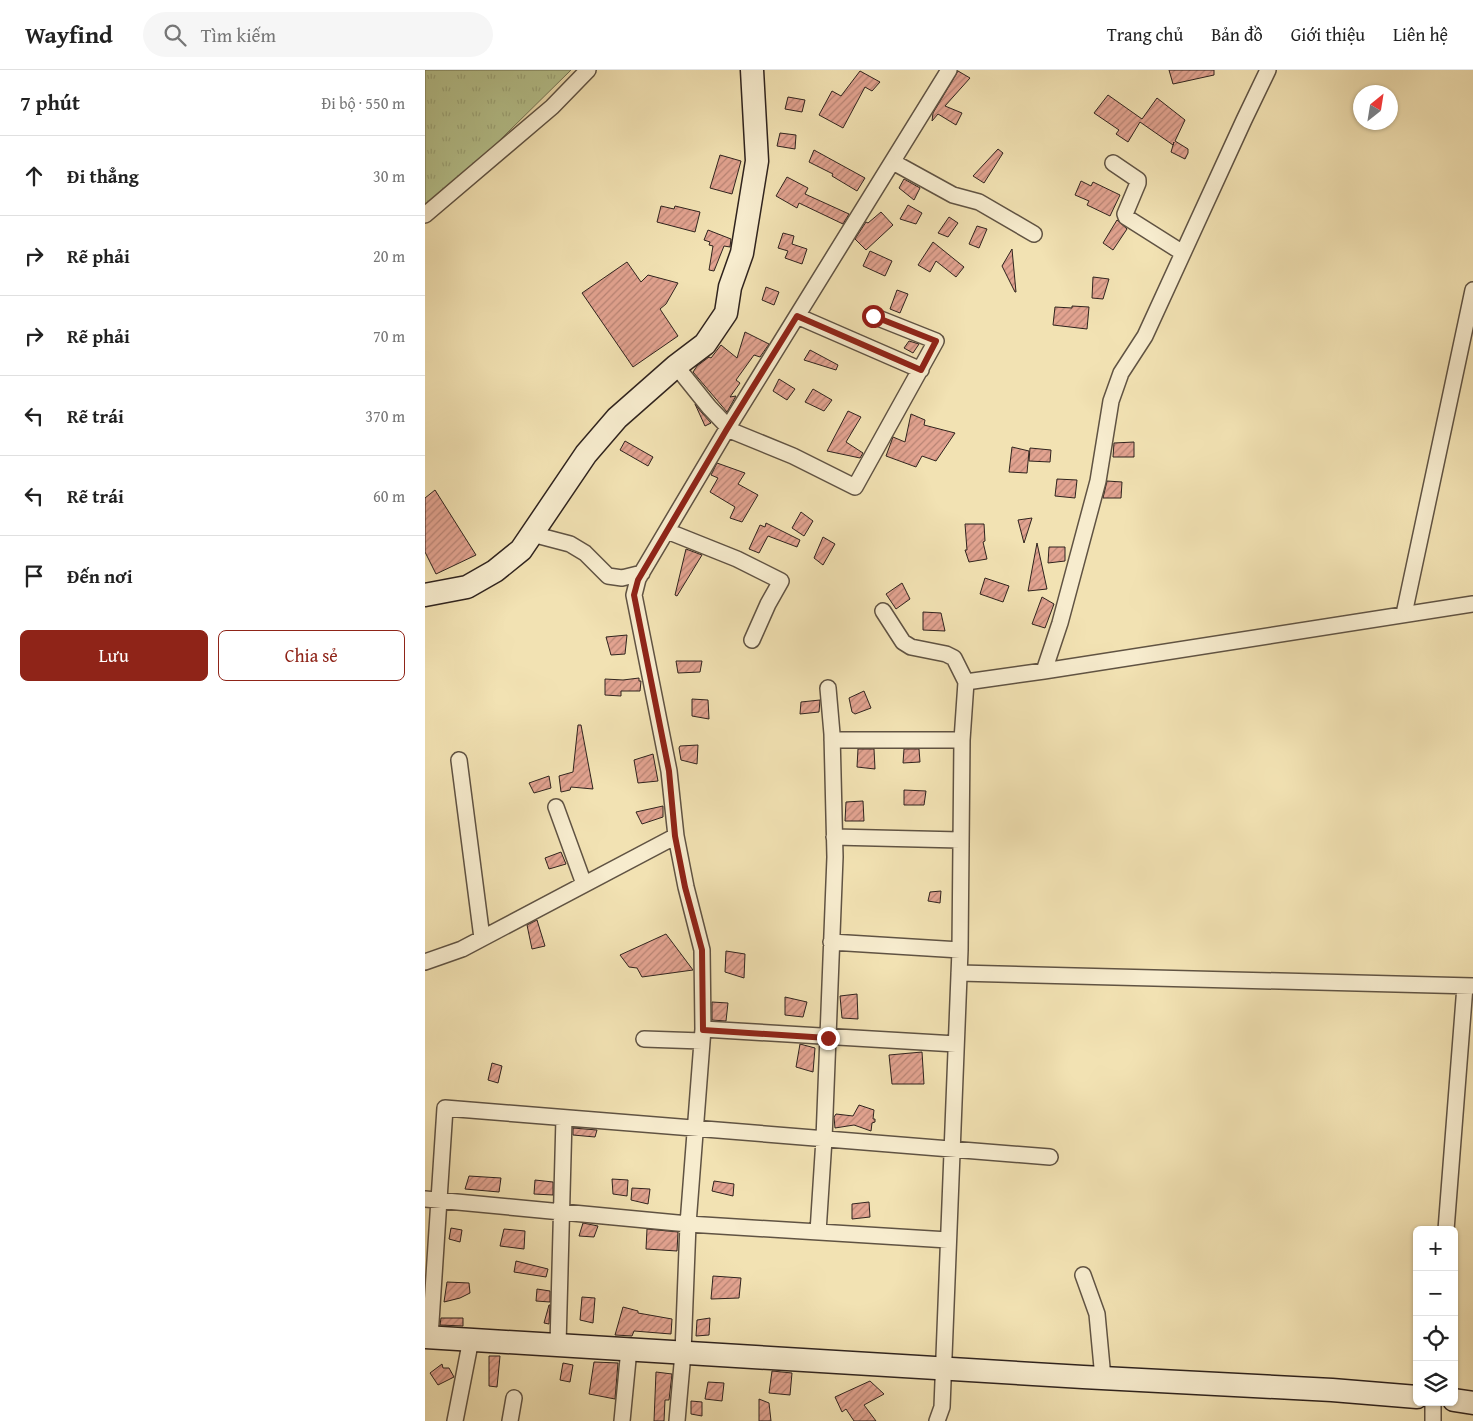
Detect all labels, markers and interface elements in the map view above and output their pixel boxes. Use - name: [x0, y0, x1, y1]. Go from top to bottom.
- search box: [143, 12, 493, 57]
- text: Wayfind: [25, 17, 113, 52]
- icon: search: [161, 21, 189, 49]
- text: Tìm kiếm: [201, 21, 276, 49]
- text: Trang chủ: [1107, 21, 1183, 48]
- text: Bản đồ: [1211, 21, 1263, 48]
- text: Giới thiệu: [1291, 21, 1365, 48]
- text: Liên hệ: [1393, 21, 1448, 48]
- north arrow: [1353, 85, 1398, 130]
- text: 7 phút: [20, 87, 80, 118]
- text: Đi bộ · 550 m: [321, 91, 405, 115]
- icon: ahead: [20, 162, 48, 190]
- text: Đi thẳng: [67, 162, 139, 190]
- text: 30 m: [373, 164, 405, 188]
- icon: right: [20, 242, 48, 270]
- text: Rẽ phải: [67, 242, 130, 270]
- text: 20 m: [373, 244, 405, 268]
- route start: [862, 305, 885, 328]
- icon: right: [20, 322, 48, 350]
- text: Rẽ phải: [67, 322, 130, 350]
- text: 70 m: [373, 324, 405, 348]
- icon: left: [20, 402, 48, 430]
- text: Rẽ trái: [67, 402, 124, 430]
- text: 370 m: [365, 404, 405, 428]
- icon: left: [20, 482, 48, 510]
- text: Rẽ trái: [67, 482, 124, 510]
- text: 60 m: [373, 484, 405, 508]
- icon: arrive: [20, 562, 48, 590]
- text: Đến nơi: [67, 562, 133, 590]
- button: Lưu: [20, 630, 208, 681]
- button: Chia sẻ: [218, 630, 405, 681]
- route end: [817, 1027, 840, 1050]
- map controls: [1413, 1226, 1458, 1406]
- button: +: [1413, 1226, 1458, 1271]
- button: −: [1413, 1271, 1458, 1316]
- button: locate: [1413, 1316, 1458, 1361]
- button: layers: [1413, 1361, 1458, 1406]

